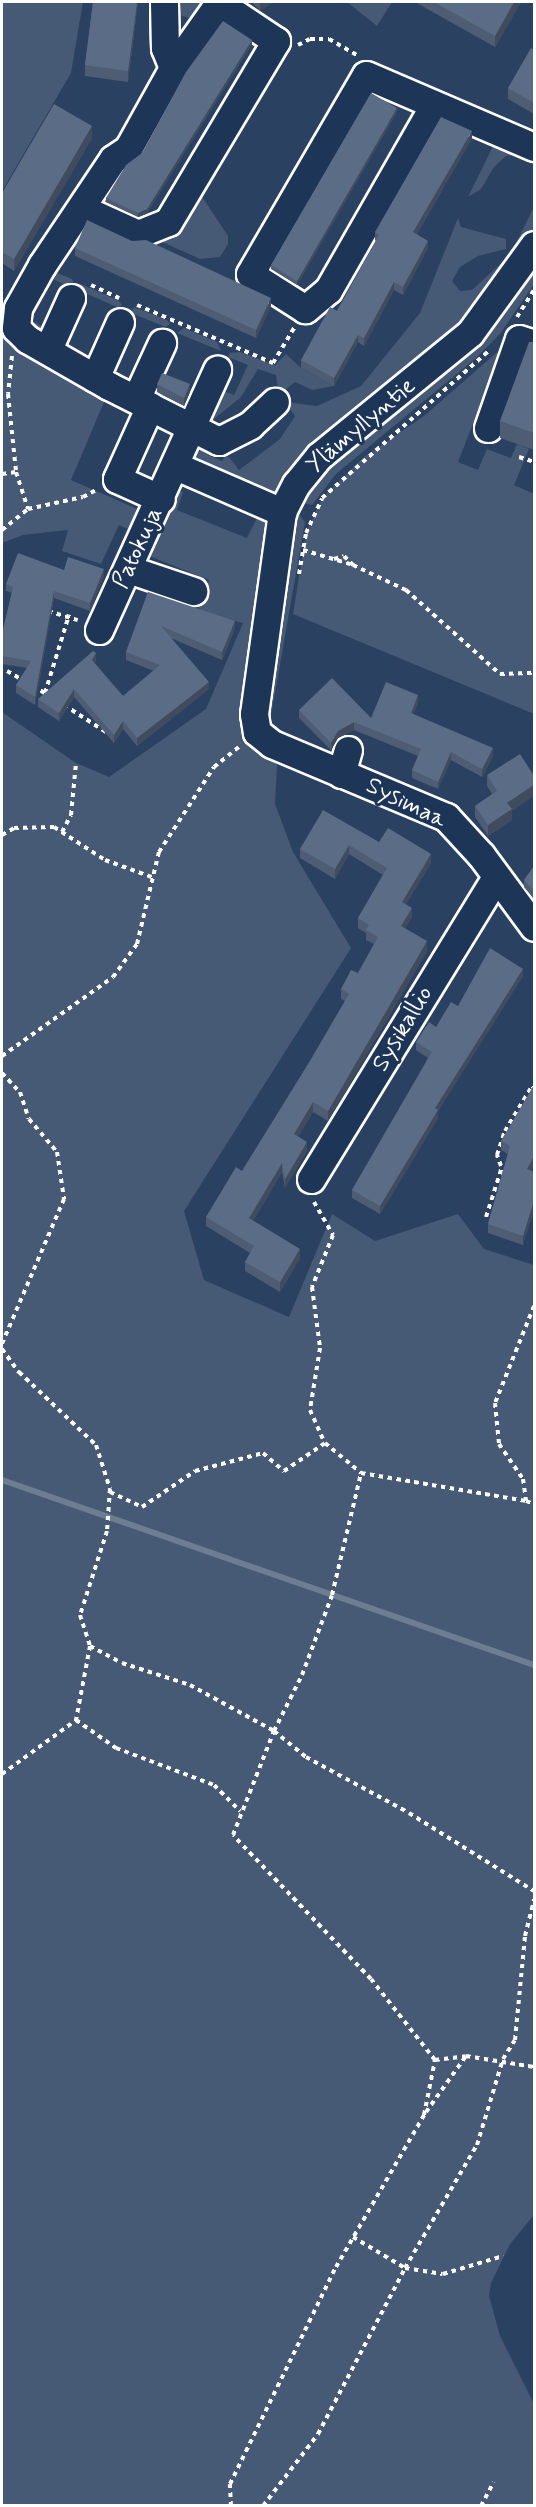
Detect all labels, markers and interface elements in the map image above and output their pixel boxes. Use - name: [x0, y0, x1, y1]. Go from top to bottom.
- street label: Ylämyllyntie: [300, 372, 422, 480]
- street label: Patokuja: [107, 503, 169, 593]
- street label: Sysimaa: [361, 771, 451, 835]
- street label: Sysikallio: [366, 981, 440, 1077]

